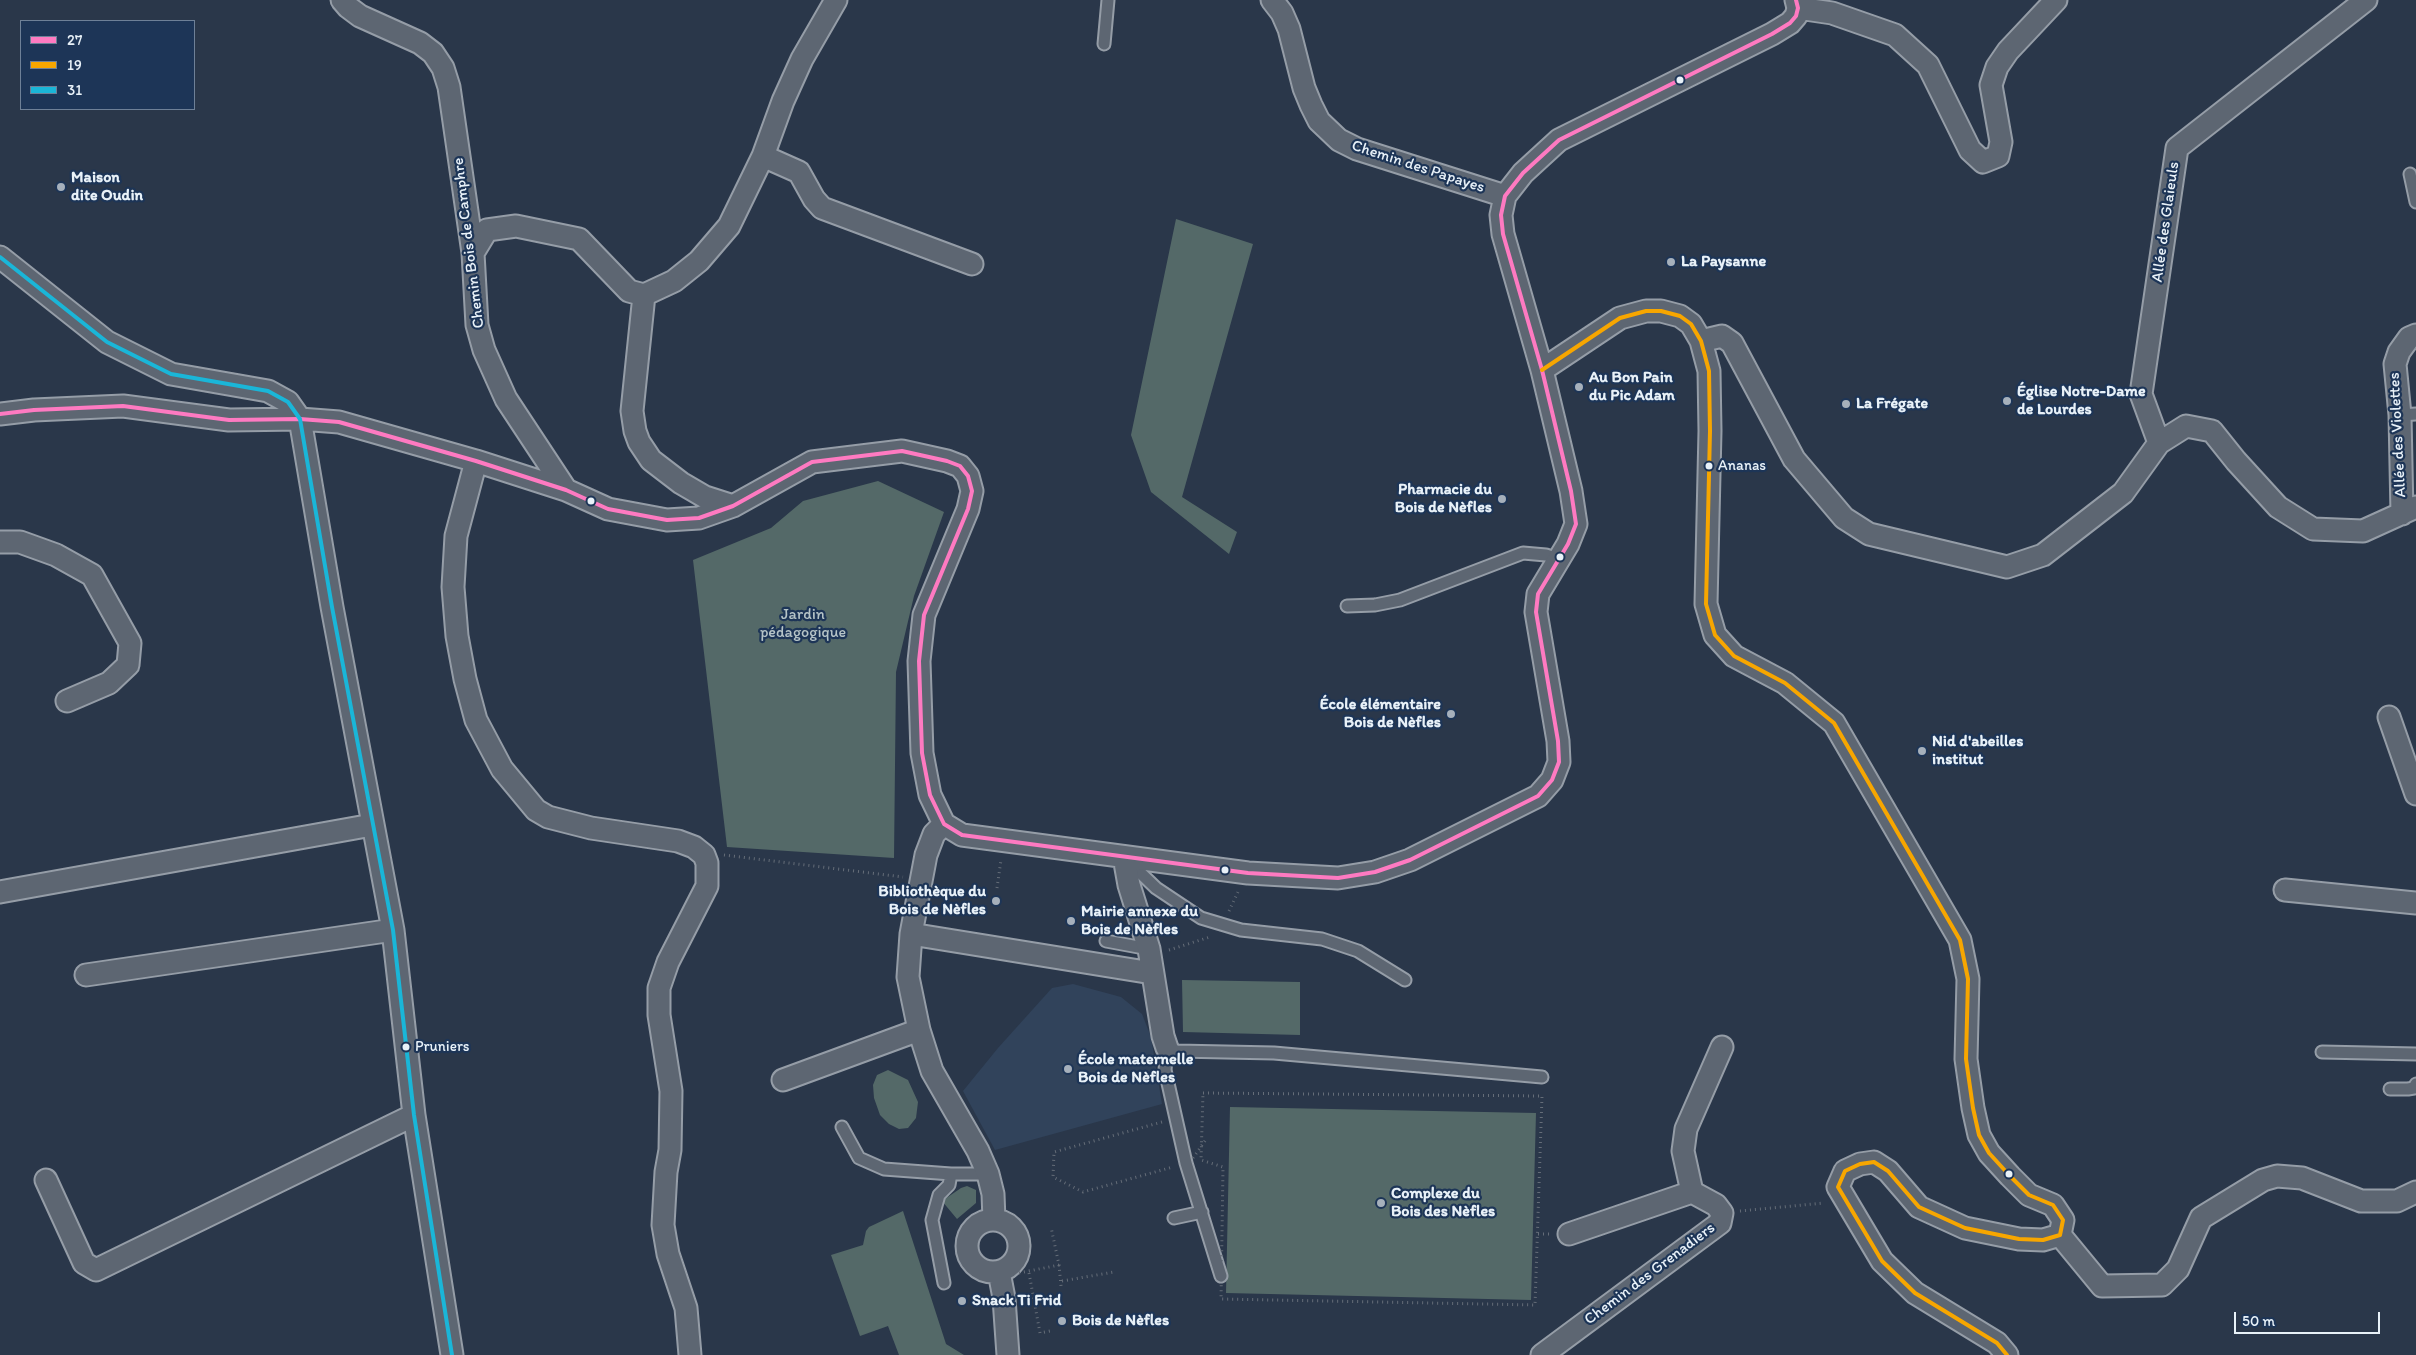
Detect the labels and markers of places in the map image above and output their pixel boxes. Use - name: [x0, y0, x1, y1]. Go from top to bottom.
- unlabelled marker: [1675, 75, 1685, 85]
- place label: Maison dite Oudin: [71, 168, 143, 206]
- marker: Maison dite Oudin: [55, 181, 67, 193]
- place label: La Paysanne: [1681, 252, 1766, 272]
- marker: La Paysanne: [1665, 256, 1677, 268]
- place label: Au Bon Pain du Pic Adam: [1589, 368, 1675, 406]
- marker: Au Bon Pain du Pic Adam: [1573, 381, 1585, 393]
- place label: Église Notre-Dame de Lourdes: [2017, 382, 2146, 420]
- place label: La Frégate: [1856, 394, 1928, 414]
- marker: Église Notre-Dame de Lourdes: [2001, 395, 2013, 407]
- marker: La Frégate: [1840, 398, 1852, 410]
- place label: Ananas: [1718, 457, 1766, 475]
- marker: Ananas: [1704, 461, 1714, 471]
- place label: Pharmacie du Bois de Nèfles: [1395, 480, 1492, 518]
- marker: Pharmacie du Bois de Nèfles: [1496, 493, 1508, 505]
- unlabelled marker: [586, 496, 596, 506]
- unlabelled marker: [1555, 552, 1565, 562]
- place label: École élémentaire Bois de Nèfles: [1320, 695, 1441, 733]
- marker: École élémentaire Bois de Nèfles: [1445, 708, 1457, 720]
- place label: Nid d'abeilles institut: [1932, 732, 2023, 770]
- marker: Nid d'abeilles institut: [1916, 745, 1928, 757]
- unlabelled marker: [1220, 865, 1230, 875]
- place label: Bibliothèque du Bois de Nèfles: [878, 882, 986, 920]
- marker: Bibliothèque du Bois de Nèfles: [990, 895, 1002, 907]
- place label: Mairie annexe du Bois de Nèfles: [1081, 902, 1198, 940]
- marker: Mairie annexe du Bois de Nèfles: [1065, 915, 1077, 927]
- place label: Pruniers: [415, 1038, 470, 1056]
- marker: Pruniers: [401, 1042, 411, 1052]
- place label: École maternelle Bois de Nèfles: [1078, 1050, 1193, 1088]
- marker: École maternelle Bois de Nèfles: [1062, 1063, 1074, 1075]
- unlabelled marker: [2004, 1169, 2014, 1179]
- place label: Complexe du Bois des Nèfles: [1391, 1184, 1495, 1222]
- marker: Complexe du Bois des Nèfles: [1375, 1197, 1387, 1209]
- place label: Snack Ti Frid: [972, 1291, 1061, 1311]
- marker: Snack Ti Frid: [956, 1295, 968, 1307]
- place label: Bois de Nèfles: [1072, 1311, 1169, 1331]
- marker: Bois de Nèfles: [1056, 1315, 1068, 1327]

